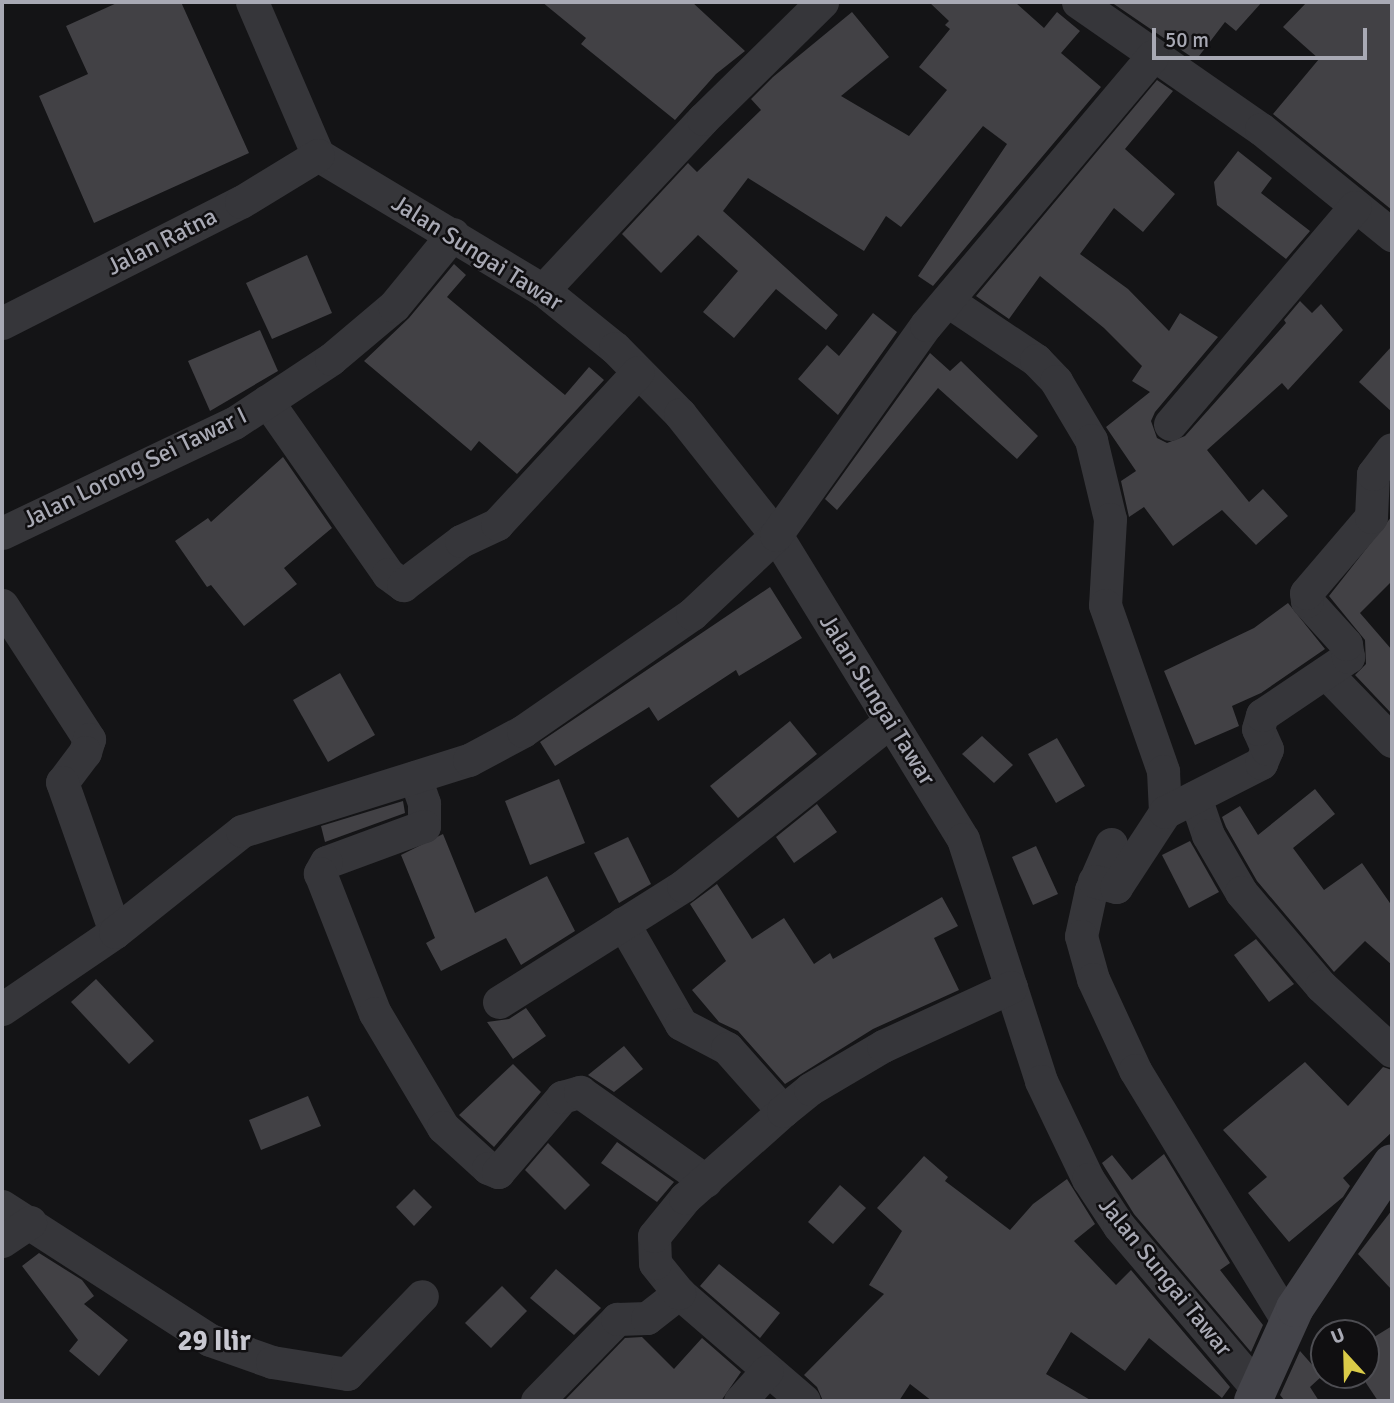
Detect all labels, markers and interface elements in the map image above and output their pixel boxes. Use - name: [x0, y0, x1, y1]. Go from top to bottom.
- scale bar: [1156, 14, 1371, 58]
- text: 50 m: [1165, 27, 1209, 53]
- street label: Jalan Sungai Tawar: [386, 189, 568, 317]
- street label: Jalan Ratna: [102, 202, 222, 282]
- street label: Jalan Lorong Sei Tawar I: [18, 401, 252, 535]
- street label: Jalan Sungai Tawar: [813, 609, 941, 791]
- street label: Jalan Sungai Tawar: [1092, 1192, 1238, 1362]
- north arrow: [1310, 1319, 1380, 1389]
- text: U: [1327, 1323, 1348, 1350]
- district label: 29 Ilir: [177, 1324, 251, 1358]

